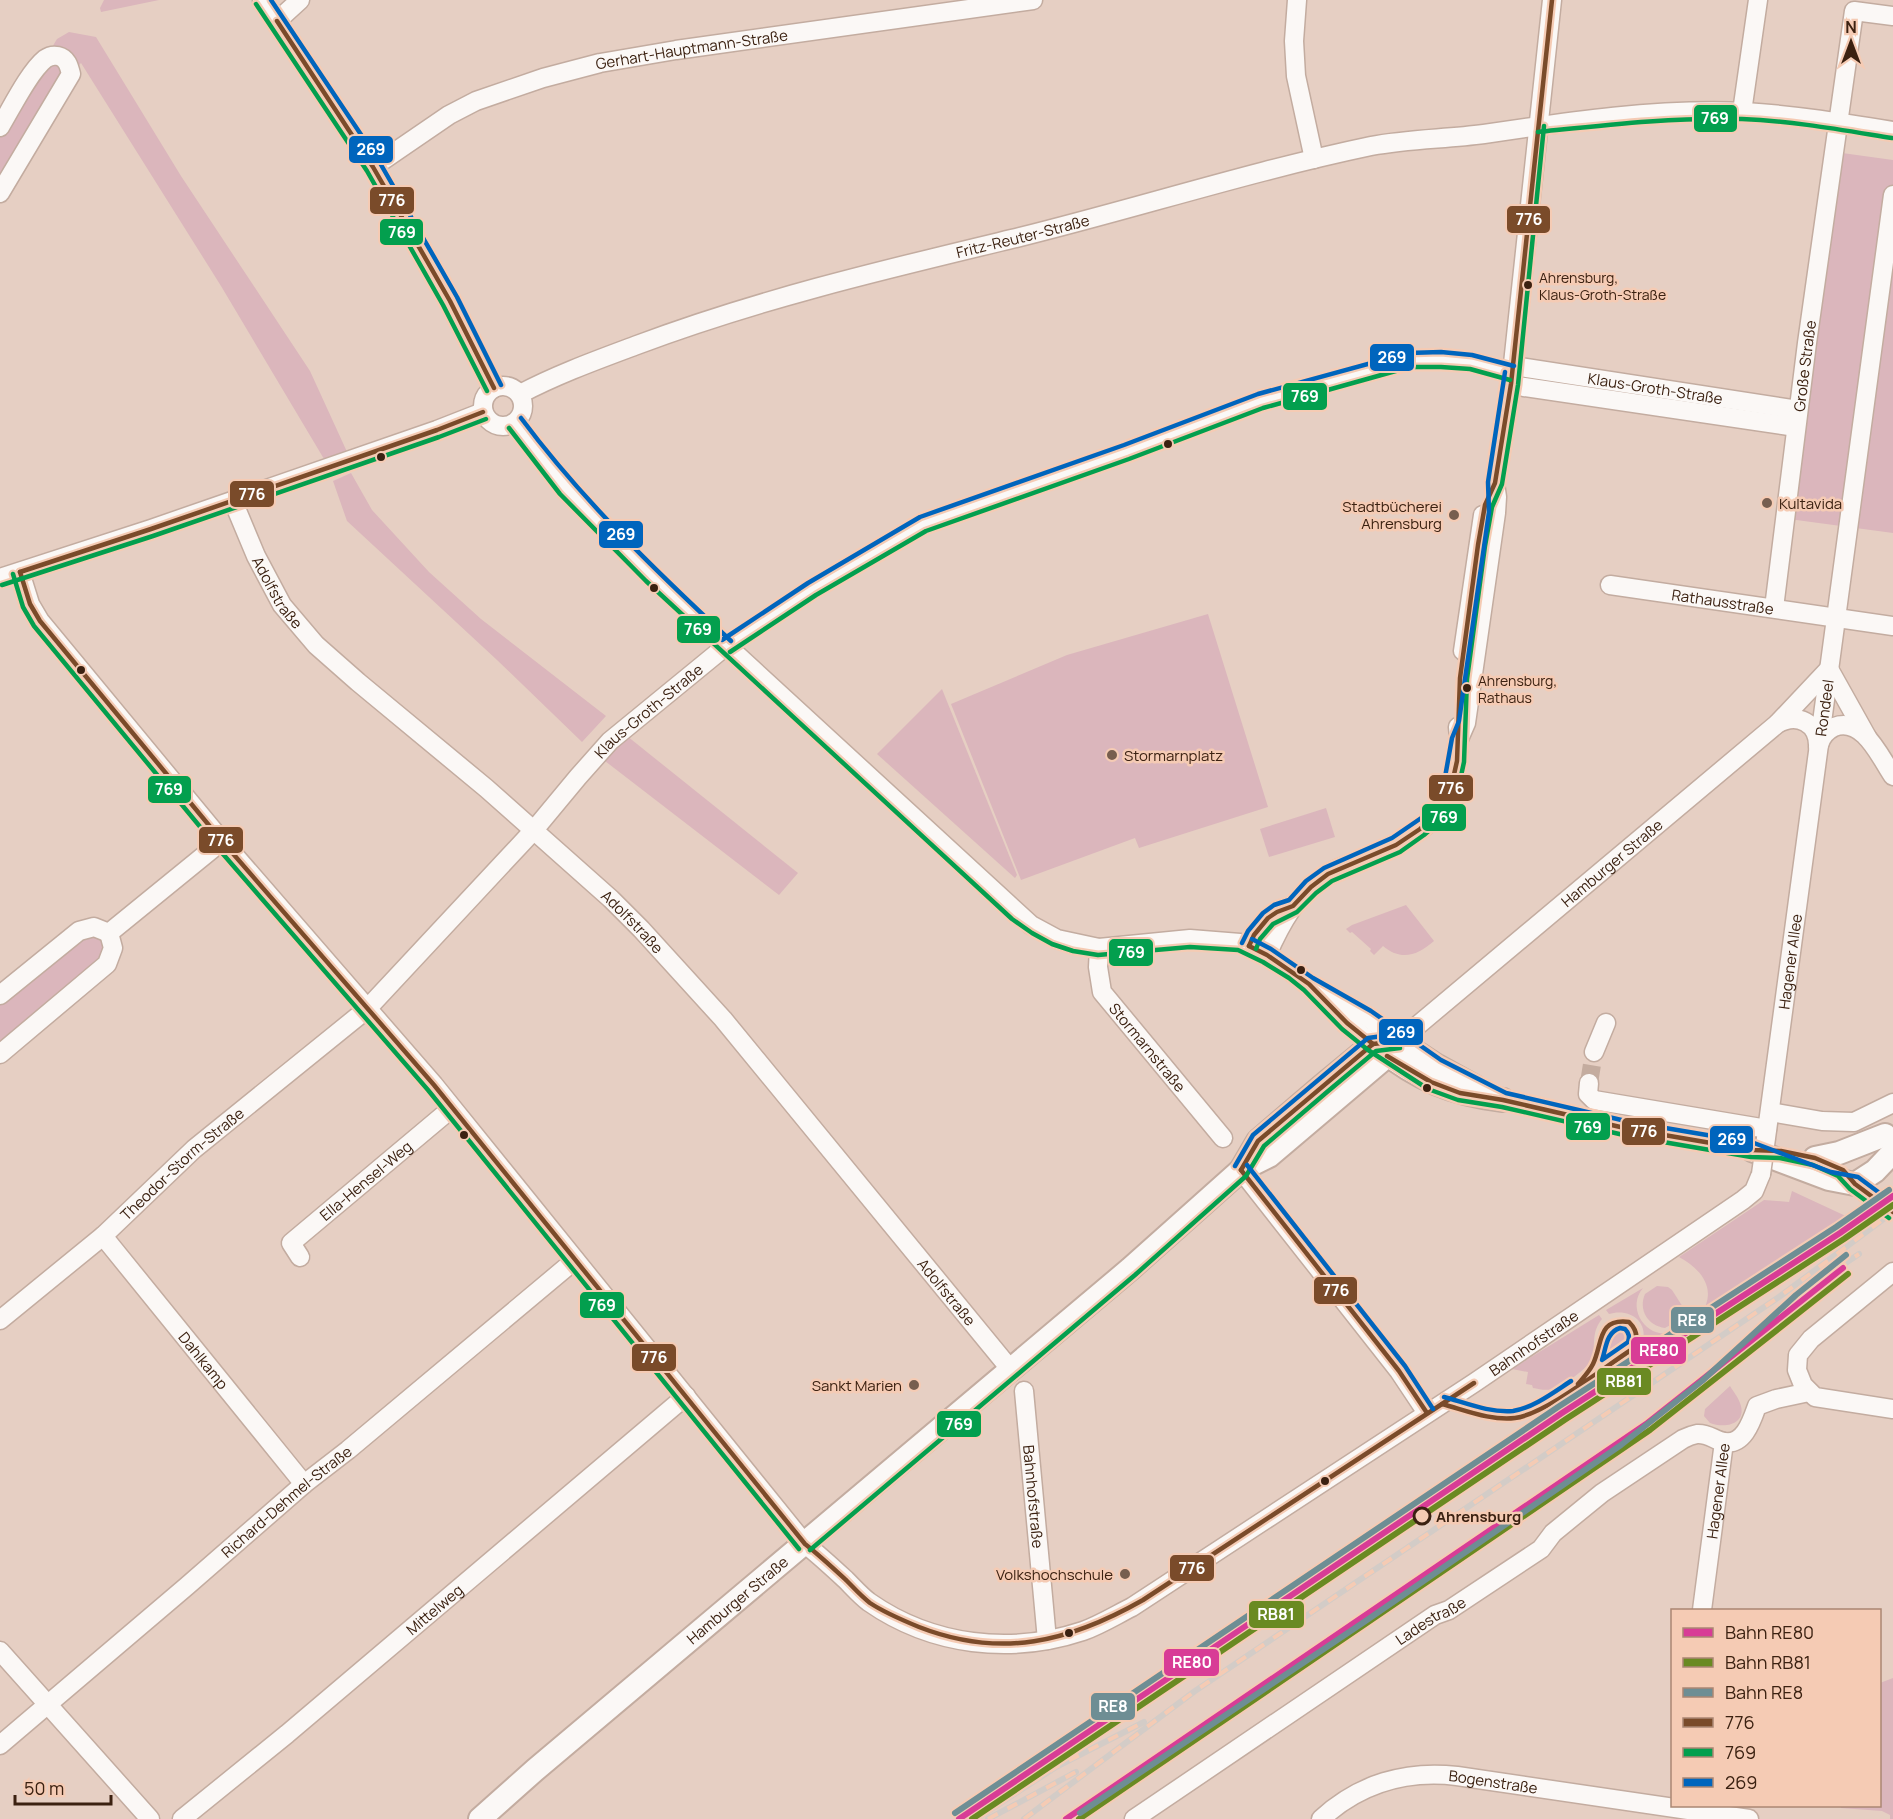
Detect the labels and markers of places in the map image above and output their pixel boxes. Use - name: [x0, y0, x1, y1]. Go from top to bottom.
- place label: Ahrensburg, Klaus-Groth-Straße: [1539, 268, 1666, 304]
- marker: Ahrensburg, Klaus-Groth-Straße: [1522, 279, 1534, 291]
- unlabelled marker: [1162, 438, 1174, 450]
- unlabelled marker: [375, 451, 387, 463]
- place label: Kultavida: [1779, 493, 1842, 514]
- place label: Stadtbücherei Ahrensburg: [1342, 496, 1442, 534]
- marker: Kultavida: [1760, 496, 1774, 510]
- marker: Stadtbücherei Ahrensburg: [1447, 508, 1461, 522]
- unlabelled marker: [648, 582, 660, 594]
- unlabelled marker: [75, 664, 87, 676]
- place label: Ahrensburg, Rathaus: [1478, 671, 1557, 707]
- marker: Ahrensburg, Rathaus: [1461, 682, 1473, 694]
- place label: Stormarnplatz: [1124, 745, 1223, 766]
- marker: Stormarnplatz: [1105, 748, 1119, 762]
- unlabelled marker: [1295, 964, 1307, 976]
- unlabelled marker: [1421, 1082, 1433, 1094]
- unlabelled marker: [458, 1129, 470, 1141]
- place label: Sankt Marien: [812, 1375, 902, 1396]
- marker: Sankt Marien: [907, 1378, 921, 1392]
- unlabelled marker: [1319, 1475, 1331, 1487]
- place label: Ahrensburg: [1436, 1506, 1521, 1527]
- marker: Ahrensburg: [1413, 1507, 1431, 1525]
- place label: Volkshochschule: [996, 1564, 1113, 1585]
- marker: Volkshochschule: [1118, 1567, 1132, 1581]
- unlabelled marker: [1063, 1627, 1075, 1639]

